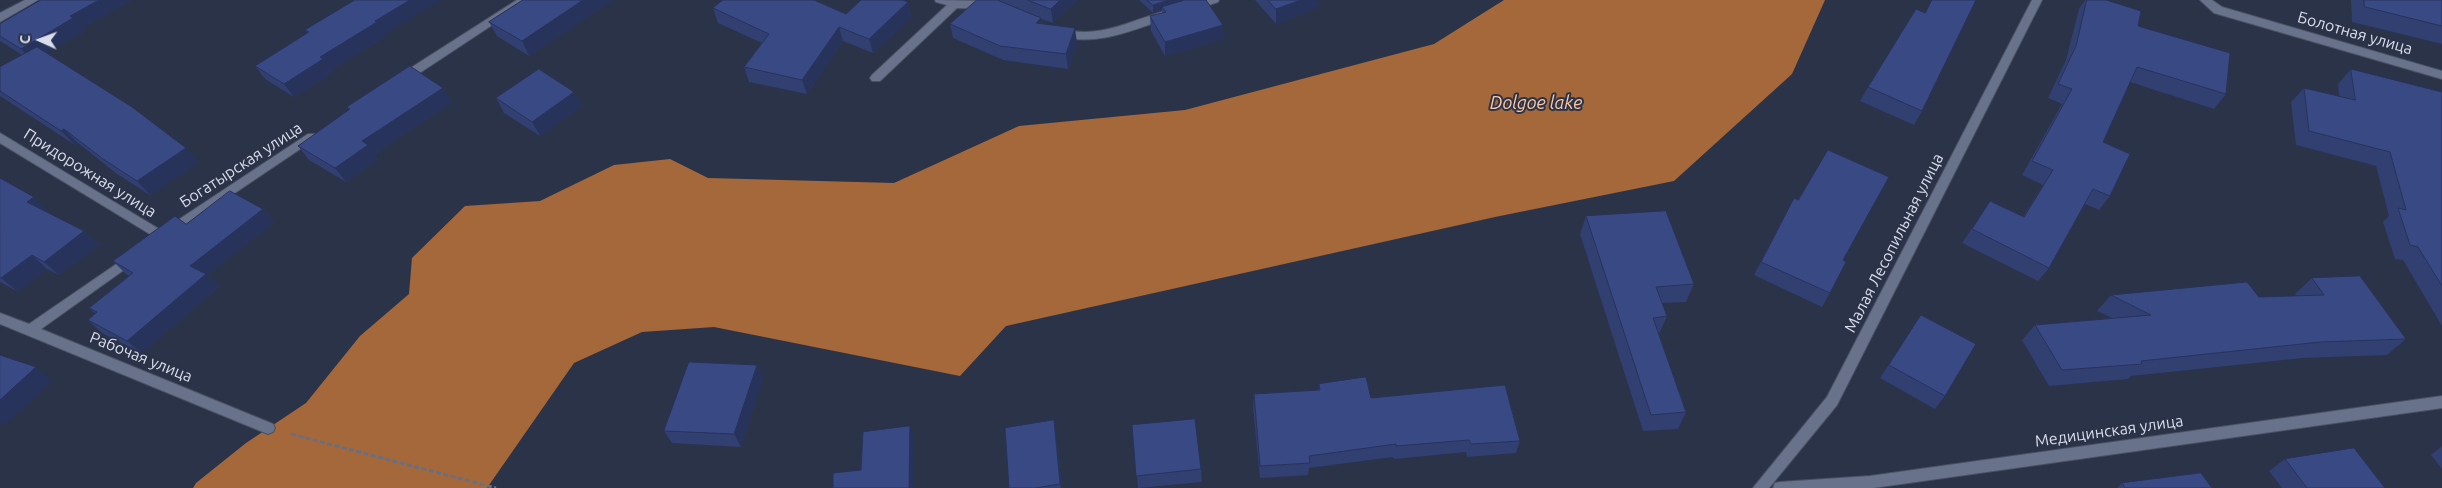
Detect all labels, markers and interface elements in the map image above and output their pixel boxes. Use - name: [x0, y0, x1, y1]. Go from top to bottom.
- street label: Болотная улица: [2295, 7, 2415, 59]
- north arrow: [15, 15, 65, 65]
- text: С: [17, 35, 33, 44]
- water label: Dolgoe lake: [1490, 92, 1582, 114]
- street label: Богатырская улица: [176, 118, 306, 212]
- street label: Придорожная улица: [20, 124, 160, 222]
- street label: Малая Лесопильная улица: [1840, 150, 1948, 336]
- street label: Рабочая улица: [87, 328, 195, 386]
- street label: Медицинская улица: [2034, 411, 2184, 451]

